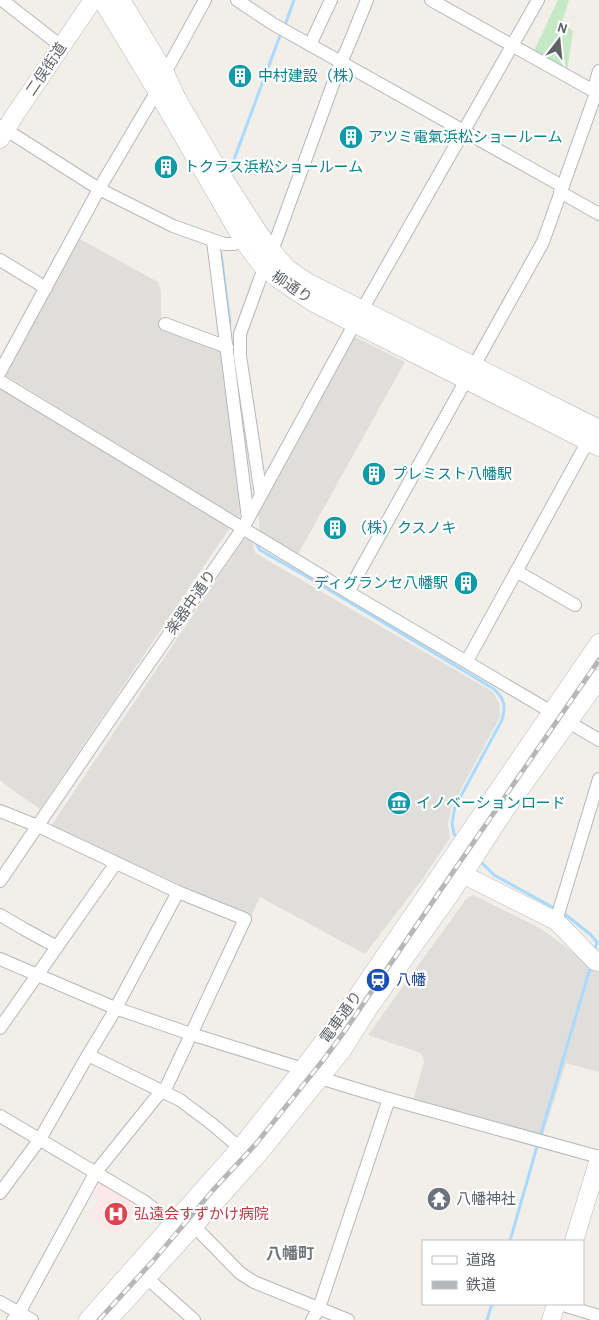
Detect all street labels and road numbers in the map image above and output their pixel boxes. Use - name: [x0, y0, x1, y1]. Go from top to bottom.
- street label: 二俣街道: [23, 40, 69, 98]
- street label: 柳通り: [269, 268, 315, 306]
- street label: 楽器中通り: [163, 567, 219, 637]
- street label: 電車通り: [317, 988, 365, 1046]

